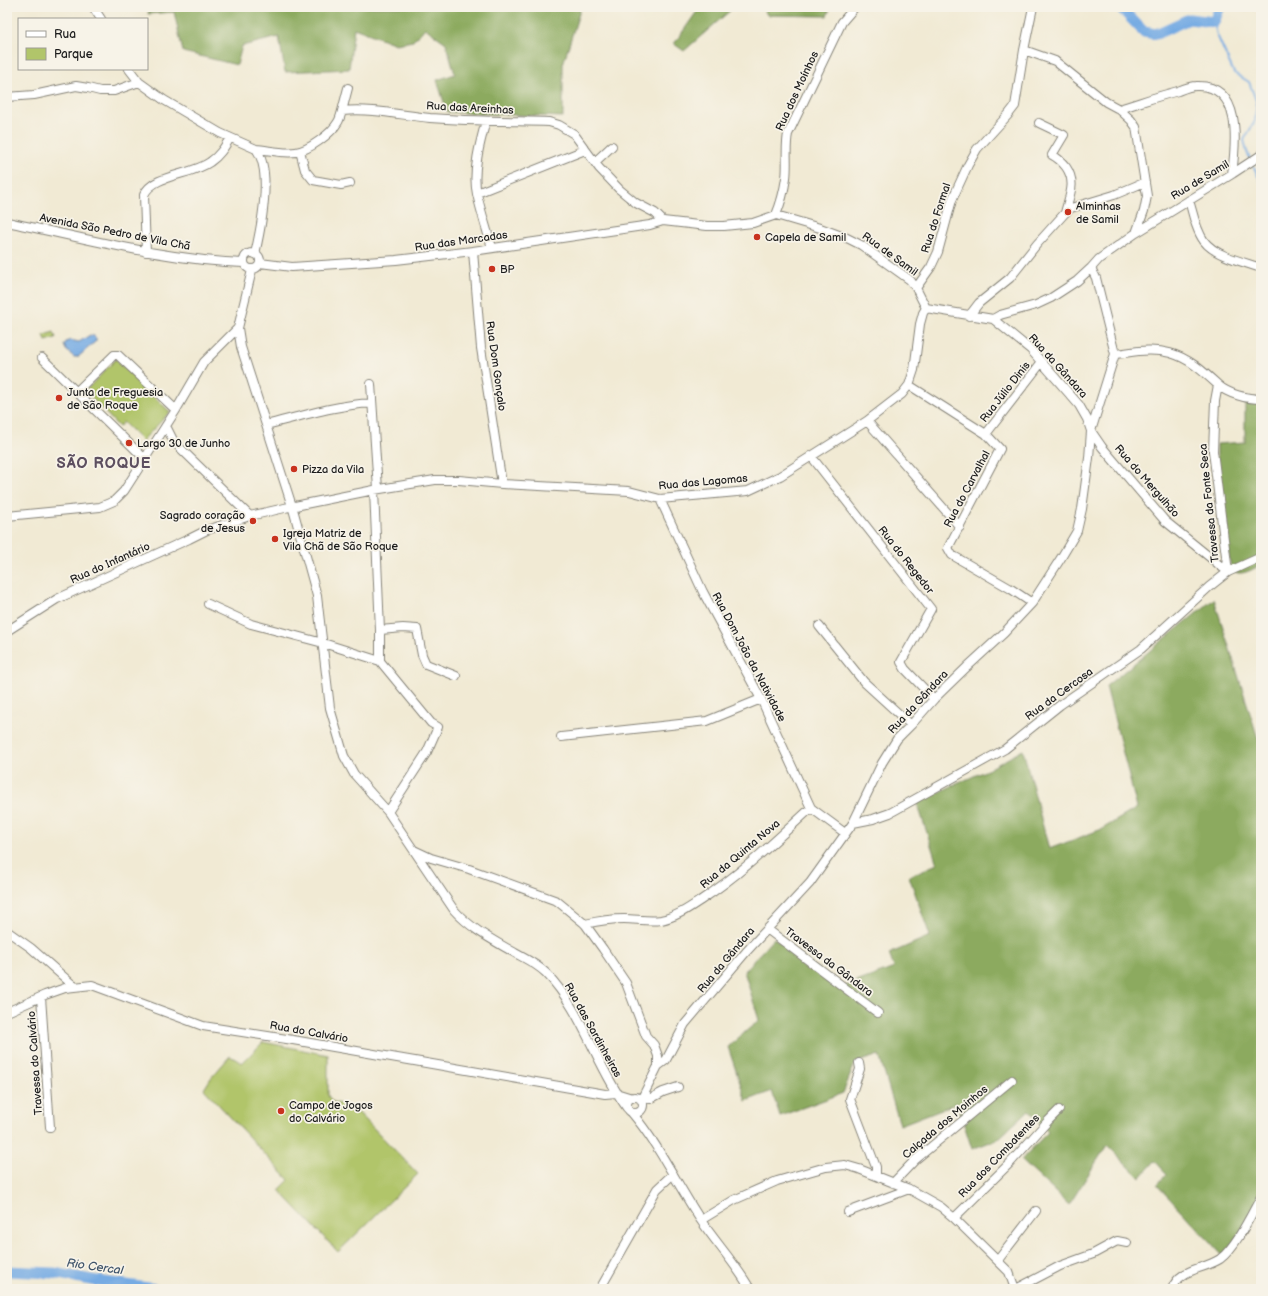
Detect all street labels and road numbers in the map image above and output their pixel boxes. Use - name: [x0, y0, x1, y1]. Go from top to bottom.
- street label: Rua dos Moínhos: [773, 49, 821, 133]
- street label: Rua das Areinhas: [426, 99, 515, 117]
- street label: Rua de Samil: [1168, 158, 1232, 202]
- street label: Rua do Formal: [919, 181, 953, 255]
- street label: Avenida São Pedro de Vila Chã: [39, 211, 191, 253]
- street label: Rua das Marcadas: [414, 228, 509, 254]
- street label: Rua de Samil: [860, 229, 920, 279]
- street label: Rua Dom Gonçalo: [483, 320, 509, 412]
- street label: Rua da Gândara: [1026, 331, 1090, 401]
- street label: Rua Júlio Dinis: [977, 359, 1033, 425]
- street label: Rua do Mergulhão: [1112, 442, 1182, 520]
- street label: Travessa da Fonte Seca: [1196, 443, 1222, 563]
- street label: Rua do Carvalhal: [941, 448, 993, 530]
- street label: Rua das Lagomas: [658, 472, 749, 492]
- street label: Rua do Regedor: [876, 524, 937, 597]
- street label: Rua do Infantário: [68, 540, 152, 586]
- street label: Rua Dom João da Natividade: [709, 590, 789, 724]
- street label: Rua da Cercosa: [1023, 665, 1095, 723]
- street label: Rua da Gândara: [885, 668, 951, 736]
- street label: Rua da Quinta Nova: [697, 817, 783, 891]
- street label: Rua da Gândara: [695, 924, 757, 996]
- street label: Travessa da Gândara: [783, 925, 875, 999]
- street label: Rua das Sardinheiras: [562, 980, 625, 1080]
- street label: Travessa do Calvário: [25, 1011, 45, 1115]
- street label: Rua do Calvário: [269, 1019, 349, 1045]
- street label: Calçada dos Moinhos: [900, 1082, 991, 1161]
- street label: Rua dos Combatentes: [956, 1111, 1042, 1200]

